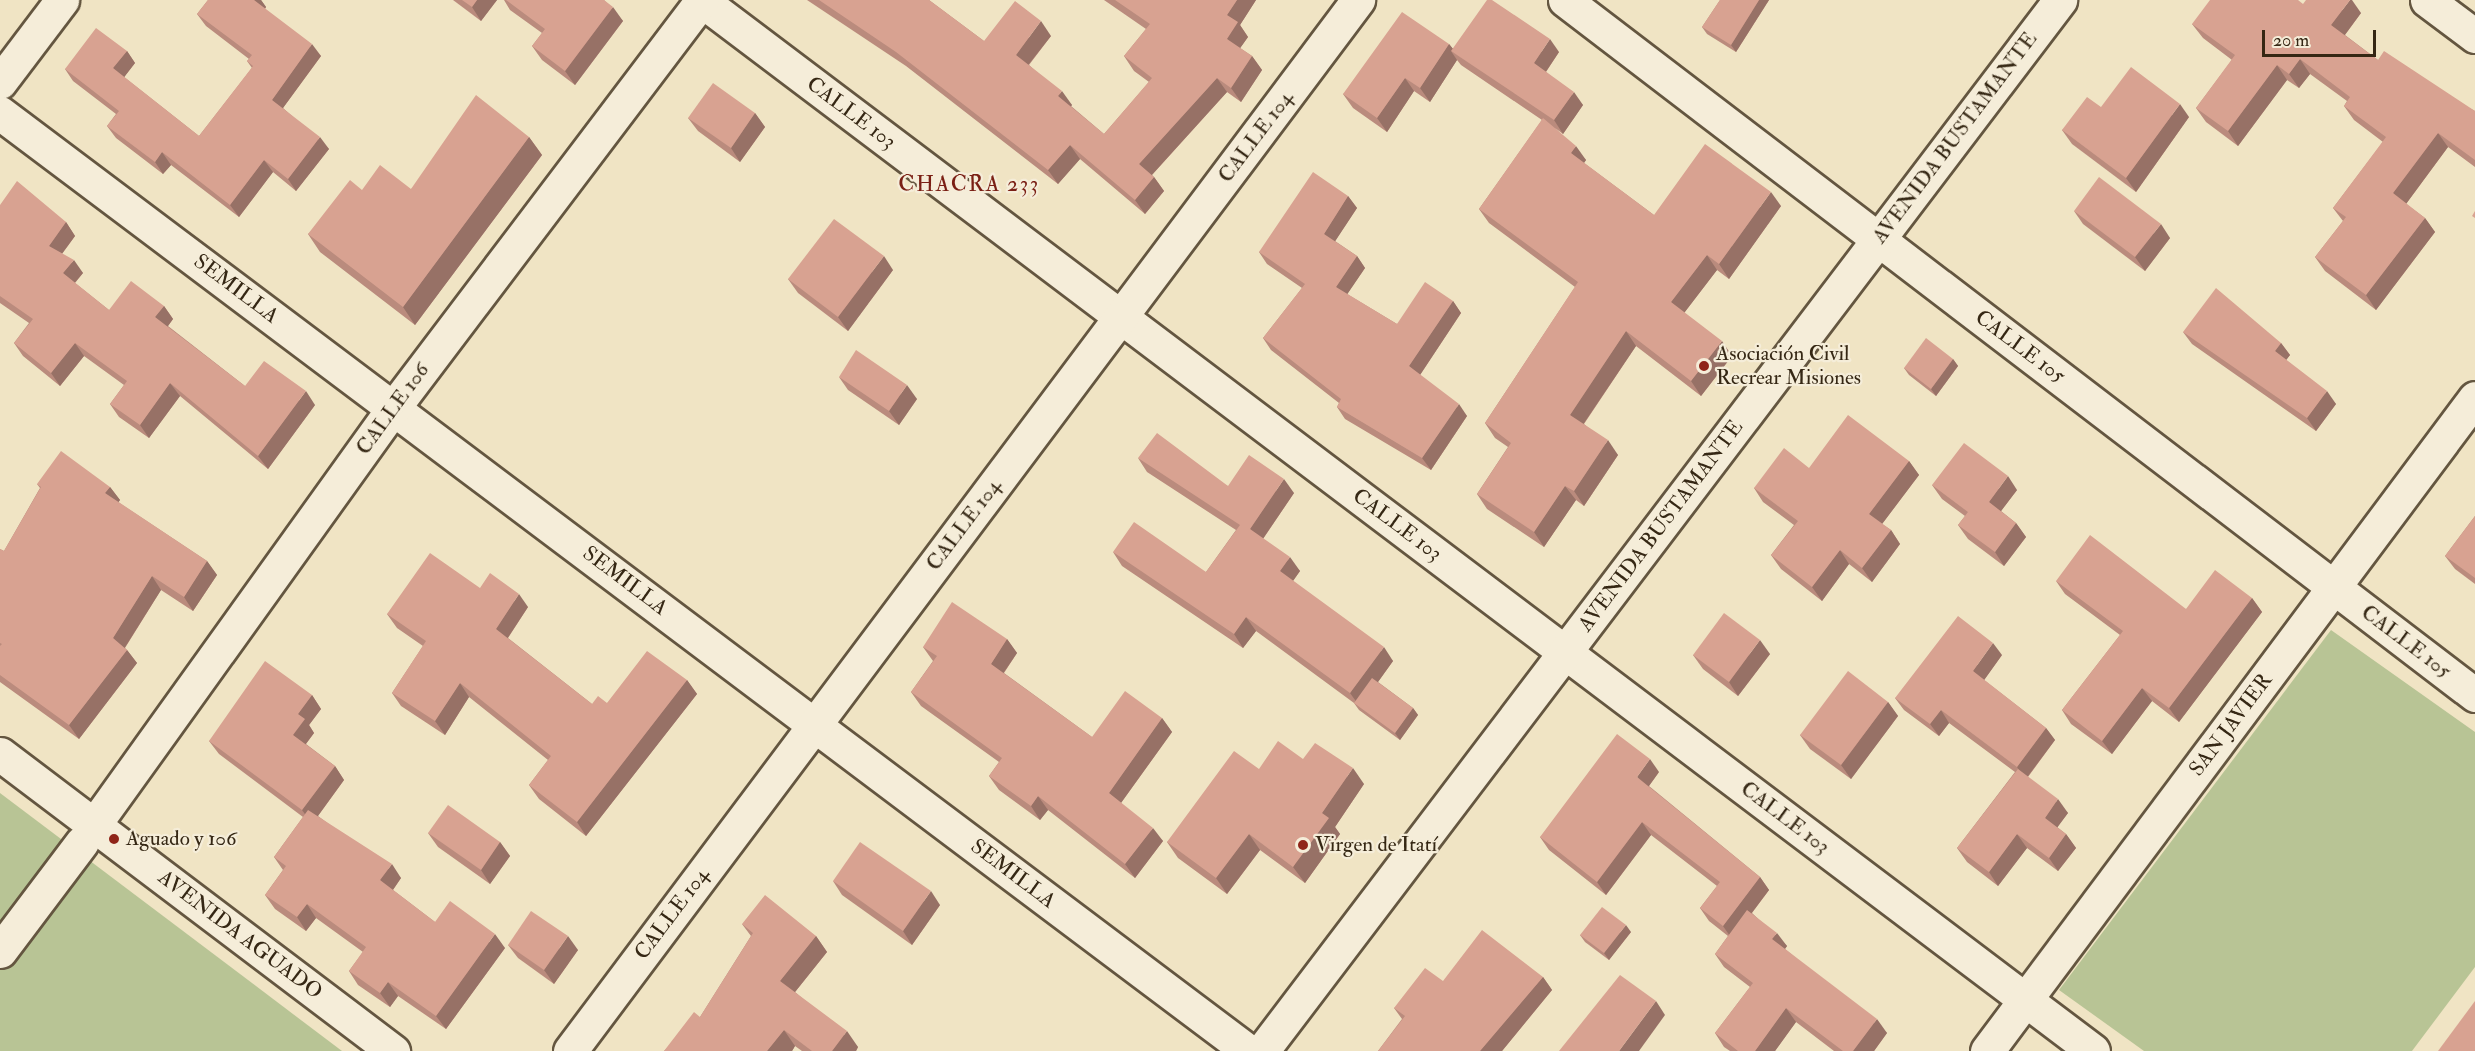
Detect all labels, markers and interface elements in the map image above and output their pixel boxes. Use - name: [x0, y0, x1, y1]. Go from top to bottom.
- scale bar: [2265, 18, 2379, 56]
- street label: AVENIDA BUSTAMANTE: [1867, 27, 2043, 249]
- text: 20 m: [2273, 29, 2309, 52]
- street label: CALLE 103: [802, 71, 900, 155]
- street label: CALLE 104: [1213, 86, 1299, 188]
- district label: CHACRA 233: [898, 172, 1040, 198]
- street label: SEMILLA: [189, 249, 283, 329]
- street label: CALLE 105: [1970, 305, 2070, 389]
- place label: Asociación Civil Recrear Misiones: [1716, 341, 1861, 391]
- street label: CALLE 106: [351, 358, 435, 460]
- marker: Asociación Civil Recrear Misiones: [1697, 359, 1711, 373]
- street label: AVENIDA BUSTAMANTE: [1573, 415, 1749, 637]
- street label: CALLE 104: [921, 474, 1007, 576]
- street label: CALLE 103: [1348, 483, 1446, 567]
- street label: SEMILLA: [578, 541, 672, 621]
- street label: CALLE 105: [2356, 600, 2456, 684]
- street label: SAN JAVIER: [2184, 669, 2278, 781]
- street label: CALLE 103: [1736, 776, 1834, 860]
- place label: Aguado y 106: [126, 826, 237, 852]
- marker: Aguado y 106: [107, 832, 121, 846]
- place label: Virgen de Itatí: [1315, 832, 1437, 858]
- street label: SEMILLA: [966, 834, 1060, 914]
- marker: Virgen de Itatí: [1296, 838, 1310, 852]
- street label: CALLE 104: [629, 863, 715, 965]
- street label: AVENIDA AGUADO: [153, 865, 327, 1005]

